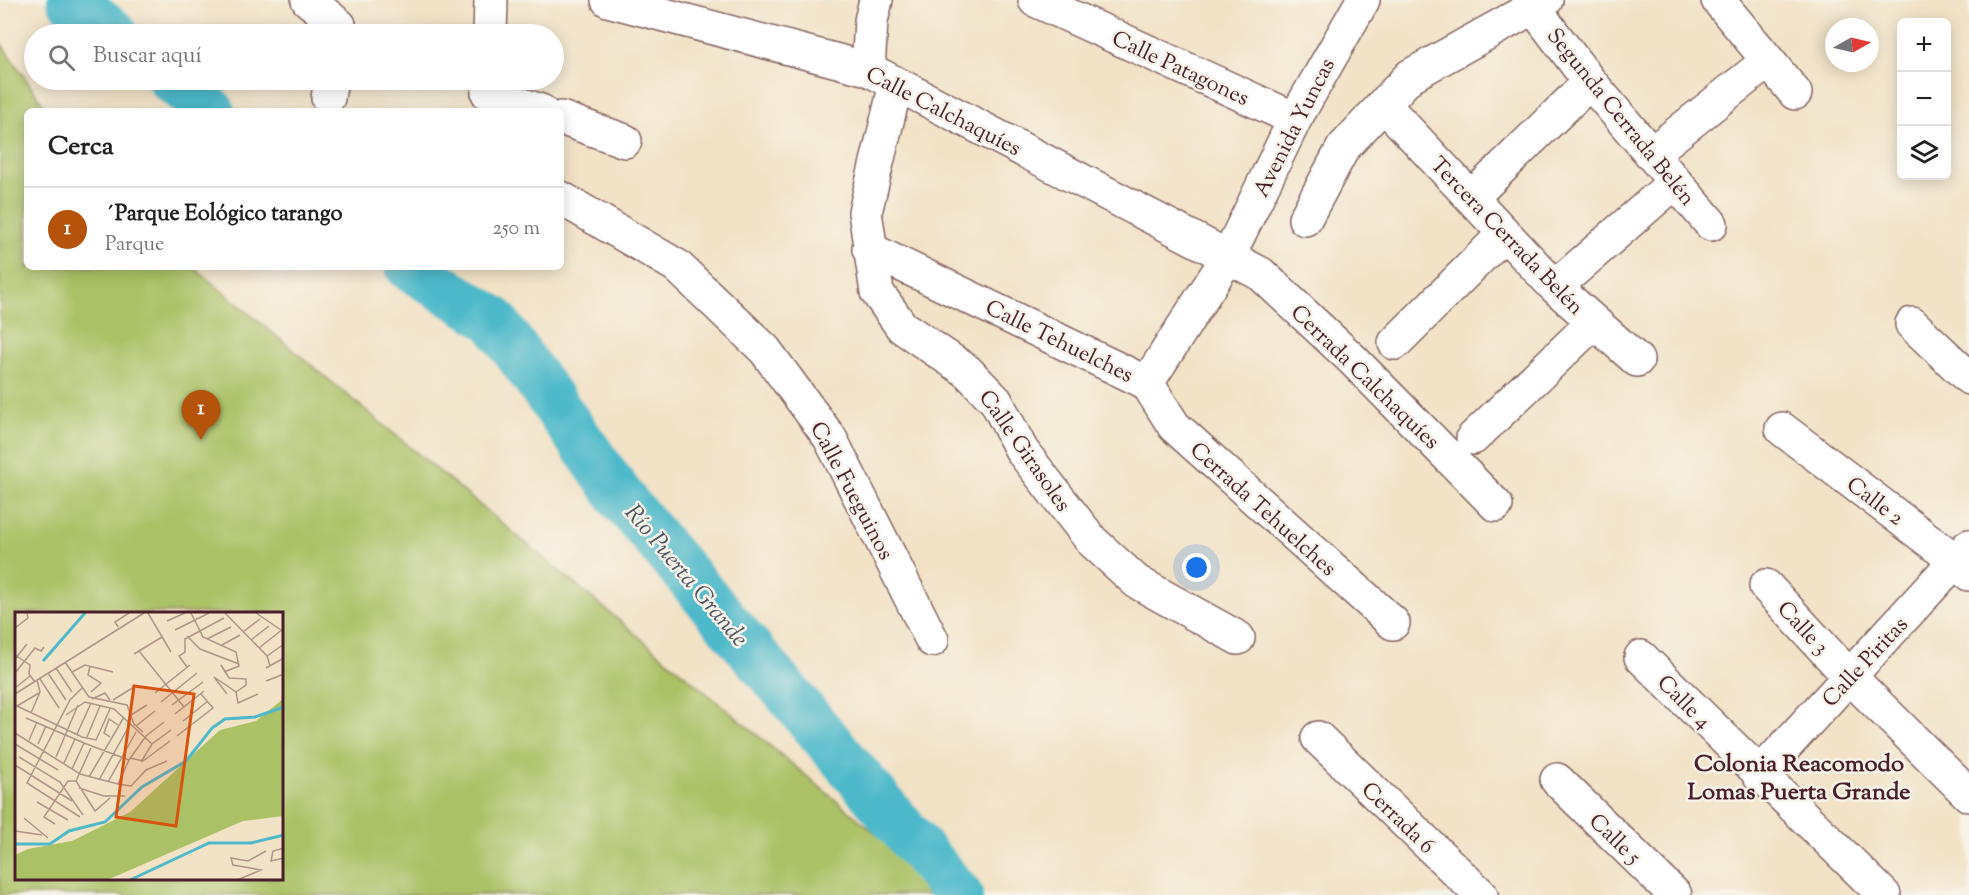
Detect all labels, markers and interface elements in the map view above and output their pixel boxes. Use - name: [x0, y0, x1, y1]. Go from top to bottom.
- north arrow: [1825, 18, 1879, 72]
- map controls: [1897, 18, 1951, 180]
- button: +: [1897, 18, 1951, 72]
- street label: Segunda Cerrada Belén: [1538, 22, 1702, 214]
- search box: [24, 24, 564, 90]
- street label: Calle Patagones: [1106, 24, 1254, 116]
- icon: search: [45, 41, 78, 74]
- text: Buscar aquí: [93, 41, 202, 73]
- street label: Avenida Yuncas: [1247, 53, 1345, 204]
- street label: Calle Calchaquíes: [859, 60, 1026, 166]
- button: −: [1897, 72, 1951, 126]
- button: layers: [1897, 126, 1951, 180]
- text: Cerca: [48, 129, 114, 166]
- street label: Tercera Cerrada Belén: [1422, 151, 1590, 324]
- text: ´Parque Eológico tarango: [105, 199, 342, 231]
- text: 1: [64, 215, 71, 244]
- text: 250 m: [492, 215, 540, 244]
- text: Parque: [105, 231, 164, 260]
- street label: Calle Tehuelches: [979, 293, 1138, 392]
- street label: Cerrada Calchaquíes: [1282, 298, 1446, 458]
- street label: Calle Girasoles: [970, 384, 1078, 519]
- pin: 1: [182, 390, 220, 440]
- street label: Calle Fueguinos: [800, 417, 900, 566]
- street label: Cerrada Tehuelches: [1182, 436, 1342, 585]
- street label: Calle 2: [1839, 470, 1910, 535]
- water label: Río Puerta Grande: [616, 498, 755, 655]
- your location: [1182, 553, 1211, 582]
- street label: Calle 3: [1768, 595, 1835, 663]
- street label: Calle Piritas: [1816, 611, 1917, 715]
- inset map: [15, 612, 284, 880]
- street label: Calle 4: [1648, 669, 1717, 738]
- district label: Colonia Reacomodo Lomas Puerta Grande: [1688, 748, 1910, 810]
- street label: Cerrada 6: [1353, 776, 1441, 863]
- street label: Calle 5: [1580, 807, 1648, 874]

